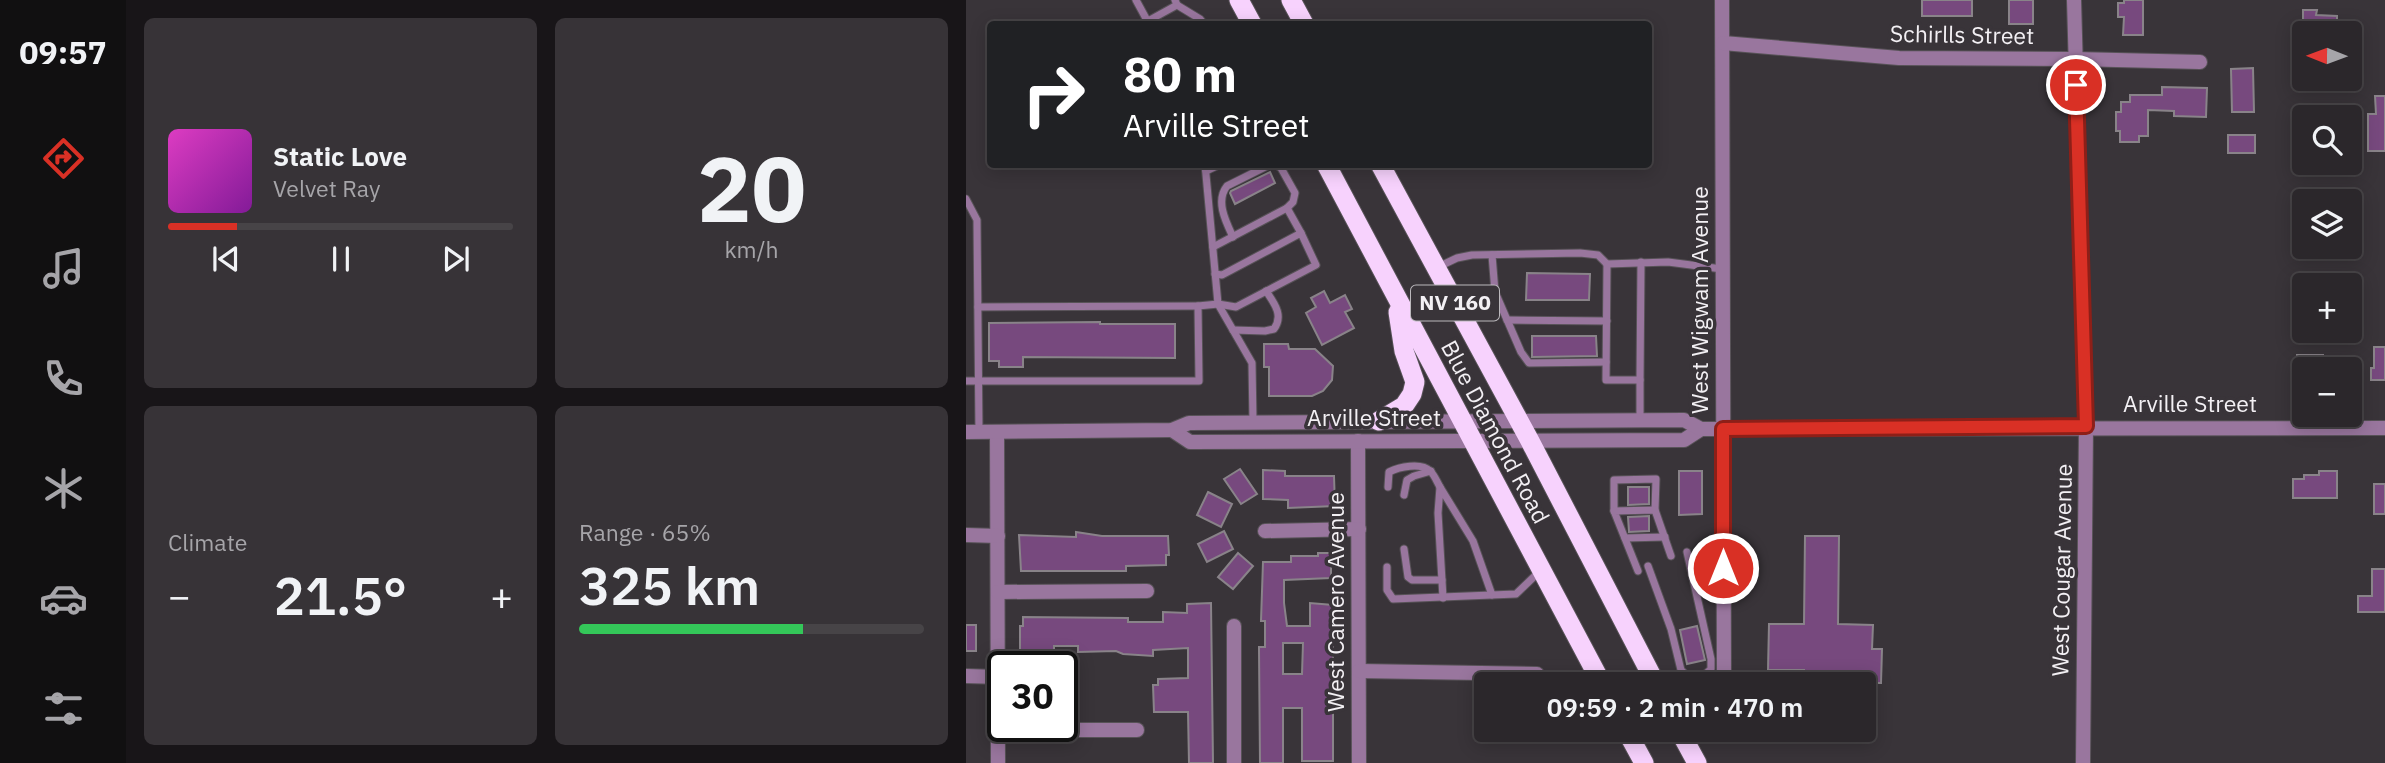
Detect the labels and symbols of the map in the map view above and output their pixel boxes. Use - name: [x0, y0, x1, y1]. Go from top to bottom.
- street label: Schirlls Street: [1890, 18, 2034, 50]
- north arrow: [2292, 21, 2362, 91]
- pin: [2046, 55, 2106, 115]
- street label: West Wigwam Avenue: [1684, 186, 1714, 414]
- road number: NV 160: [1411, 286, 1499, 320]
- street label: Blue Diamond Road: [1435, 335, 1557, 528]
- street label: Arville Street: [2123, 388, 2257, 418]
- street label: Arville Street: [1307, 402, 1441, 432]
- street label: West Cougar Avenue: [2044, 463, 2078, 677]
- street label: West Camero Avenue: [1320, 492, 1350, 712]
- position arrow: [1686, 531, 1760, 605]
- speed limit sign: 30: [987, 651, 1078, 742]

